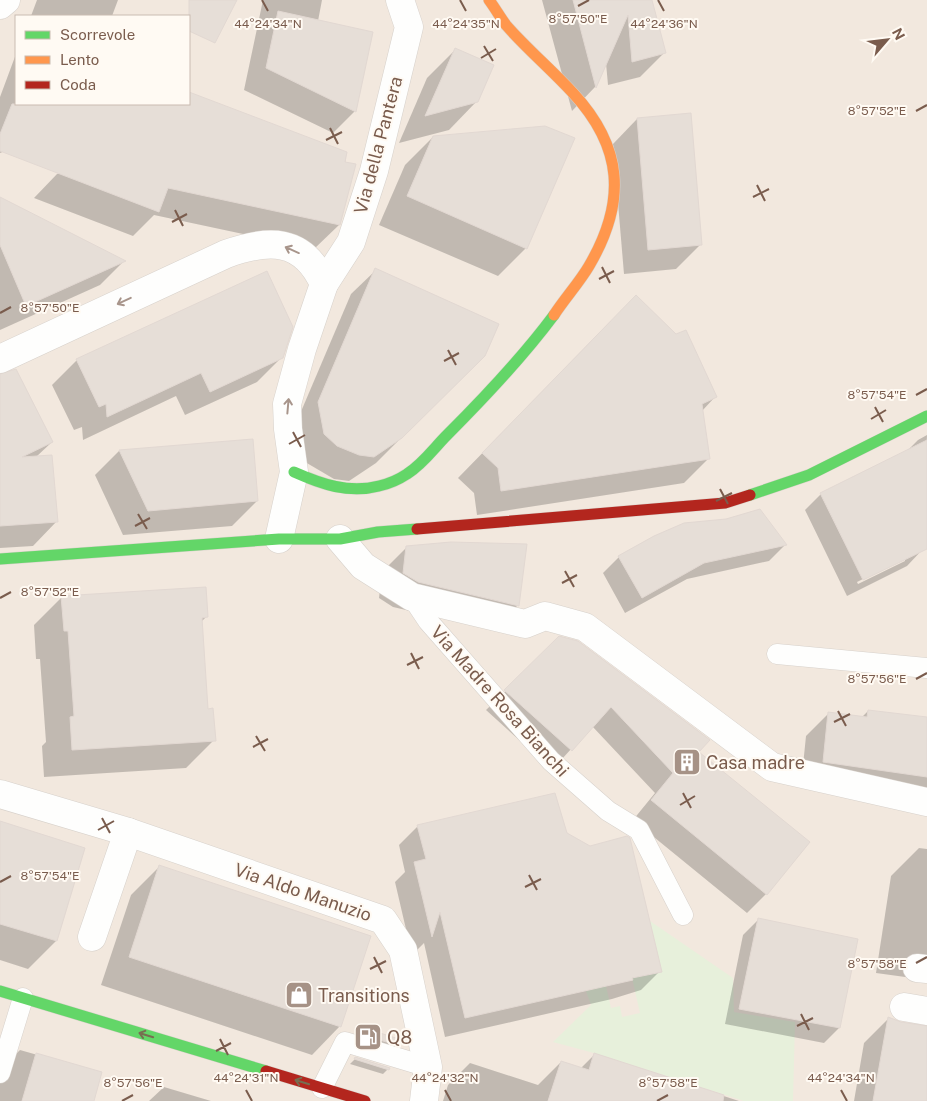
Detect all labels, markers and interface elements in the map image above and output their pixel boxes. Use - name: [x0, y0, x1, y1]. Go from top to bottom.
- text: 8°57'50"E: [549, 12, 607, 26]
- legend: [15, 15, 190, 105]
- north arrow: [862, 15, 912, 65]
- text: 44°24'34"N: [234, 17, 302, 31]
- text: 44°24'35"N: [432, 17, 500, 31]
- text: 44°24'36"N: [630, 17, 698, 31]
- text: N: [889, 25, 908, 42]
- text: Scorrevole: [60, 26, 135, 43]
- text: Lento: [60, 51, 99, 68]
- street label: Via della Pantera: [350, 74, 406, 216]
- text: Coda: [60, 76, 96, 93]
- text: 8°57'52"E: [848, 104, 906, 118]
- one-way arrow: [285, 244, 300, 254]
- one-way arrow: [117, 297, 132, 307]
- text: 8°57'50"E: [21, 301, 79, 315]
- text: 8°57'54"E: [848, 388, 906, 402]
- one-way arrow: [283, 398, 293, 414]
- text: 8°57'52"E: [21, 585, 79, 599]
- street label: Via Madre Rosa Bianchi: [427, 621, 573, 781]
- text: 8°57'56"E: [848, 672, 906, 686]
- building icon: Casa madre: [672, 747, 702, 777]
- place label: Casa madre: [706, 752, 805, 773]
- street label: Via Aldo Manuzio: [232, 859, 374, 925]
- text: 8°57'54"E: [21, 869, 79, 883]
- text: 8°57'58"E: [847, 957, 907, 971]
- shop icon: Transitions: [284, 980, 314, 1010]
- place label: Transitions: [318, 985, 410, 1006]
- fuel station icon: Q8: [353, 1022, 383, 1052]
- place label: Q8: [387, 1027, 412, 1048]
- one-way arrow: [139, 1030, 155, 1040]
- text: 44°24'31"N: [214, 1071, 278, 1085]
- text: 44°24'32"N: [411, 1071, 479, 1085]
- text: 44°24'34"N: [807, 1071, 875, 1085]
- text: 8°57'56"E: [104, 1076, 162, 1090]
- one-way arrow: [294, 1076, 310, 1086]
- text: 8°57'58"E: [638, 1076, 698, 1090]

